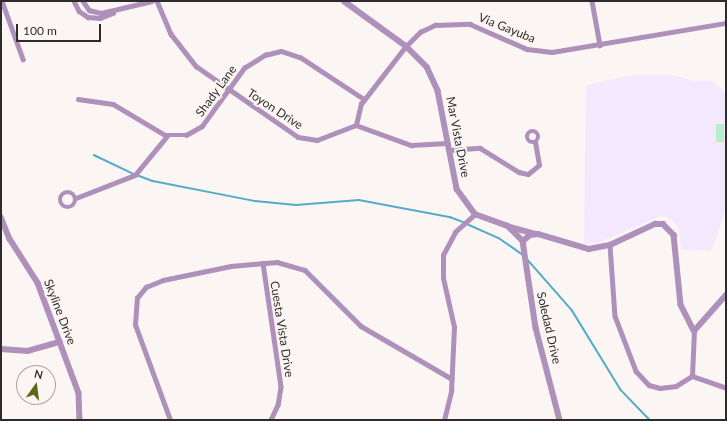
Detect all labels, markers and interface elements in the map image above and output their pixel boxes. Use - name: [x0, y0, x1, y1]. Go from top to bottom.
- street label: Via Gayuba: [476, 10, 538, 46]
- scale bar: [18, 16, 103, 42]
- text: 100 m: [23, 23, 57, 38]
- street label: Shady Lane: [192, 62, 240, 120]
- street label: Toyon Drive: [244, 86, 306, 132]
- street label: Mar Vista Drive: [443, 95, 473, 179]
- street label: Skyline Drive: [41, 277, 79, 347]
- street label: Cuesta Vista Drive: [267, 280, 297, 378]
- street label: Soledad Drive: [534, 291, 564, 365]
- north arrow: [16, 365, 56, 405]
- text: N: [33, 367, 44, 381]

